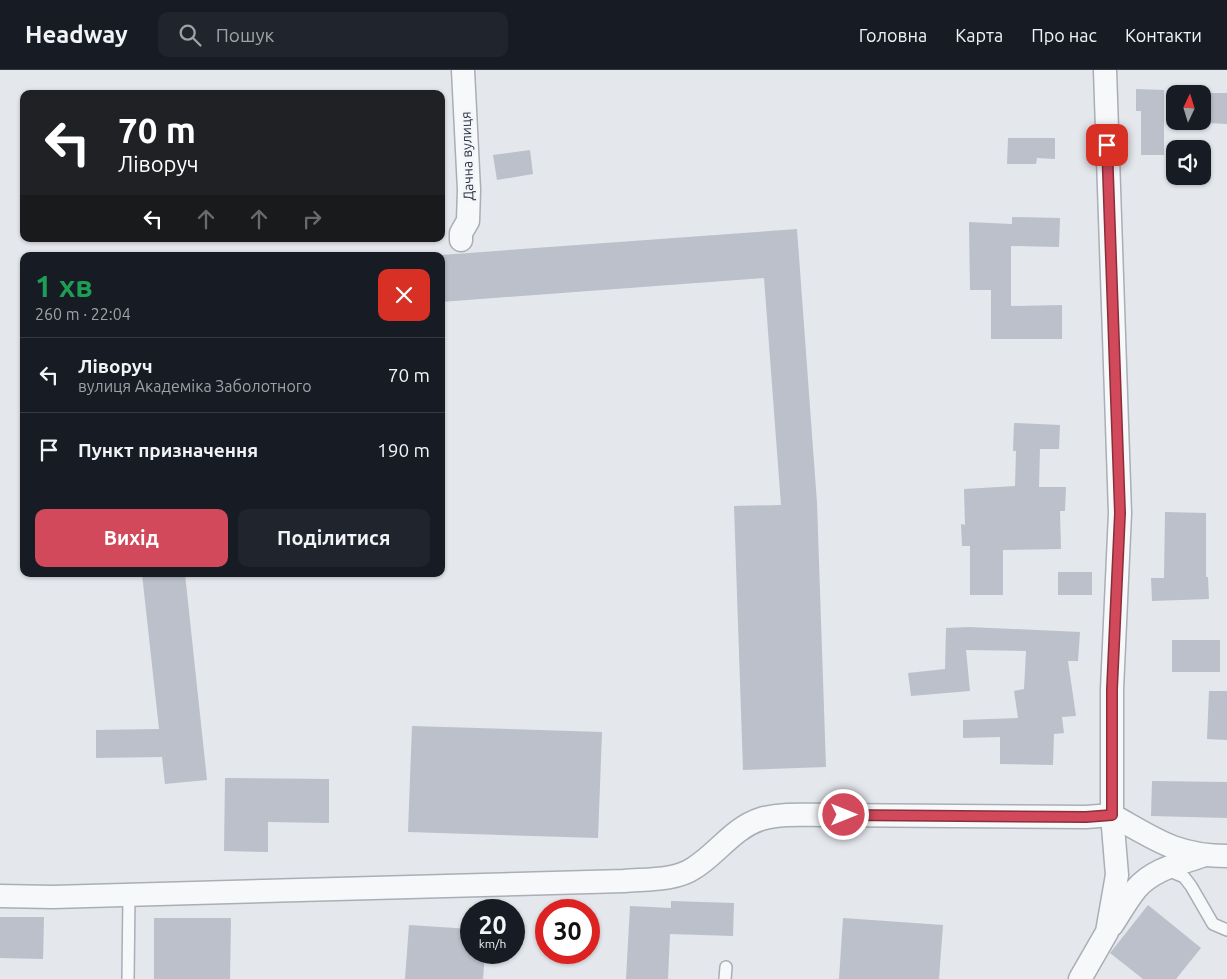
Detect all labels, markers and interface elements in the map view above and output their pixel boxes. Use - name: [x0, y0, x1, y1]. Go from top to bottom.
- search box: [158, 12, 508, 57]
- text: Headway: [25, 21, 128, 48]
- icon: search: [176, 21, 204, 49]
- text: Пошук: [216, 24, 274, 46]
- text: Головна: [859, 25, 927, 45]
- text: Карта: [955, 25, 1003, 45]
- text: Про нас: [1031, 25, 1097, 45]
- text: Контакти: [1125, 25, 1202, 45]
- north arrow: [1166, 85, 1211, 130]
- map controls: [1166, 85, 1211, 185]
- icon: left: [35, 110, 100, 175]
- text: 70 m: [118, 110, 196, 150]
- street label: Дачна вулиця: [457, 111, 477, 201]
- pin: [1086, 124, 1128, 166]
- icon: arrive: [1093, 131, 1121, 159]
- button: sound: [1166, 140, 1211, 185]
- text: Ліворуч: [118, 151, 199, 176]
- icon: left: [139, 205, 167, 233]
- icon: ahead: [192, 205, 220, 233]
- icon: ahead: [245, 205, 273, 233]
- icon: right: [298, 205, 326, 233]
- text: 1 хв: [35, 269, 93, 303]
- button: close: [378, 269, 430, 321]
- text: 260 m · 22:04: [35, 305, 131, 323]
- text: Ліворуч: [78, 355, 152, 377]
- icon: left: [35, 361, 63, 389]
- text: 70 m: [388, 364, 430, 386]
- text: вулиця Академіка Заболотного: [78, 377, 312, 395]
- icon: arrive: [35, 436, 63, 464]
- text: Пункт призначення: [78, 439, 258, 461]
- text: 190 m: [377, 439, 430, 461]
- button: Вихід: [35, 509, 228, 567]
- button: Поділитися: [238, 509, 430, 567]
- position arrow: [817, 788, 869, 840]
- speed limit sign: 30: [535, 899, 600, 964]
- text: 20: [478, 911, 507, 939]
- text: km/h: [479, 937, 506, 950]

